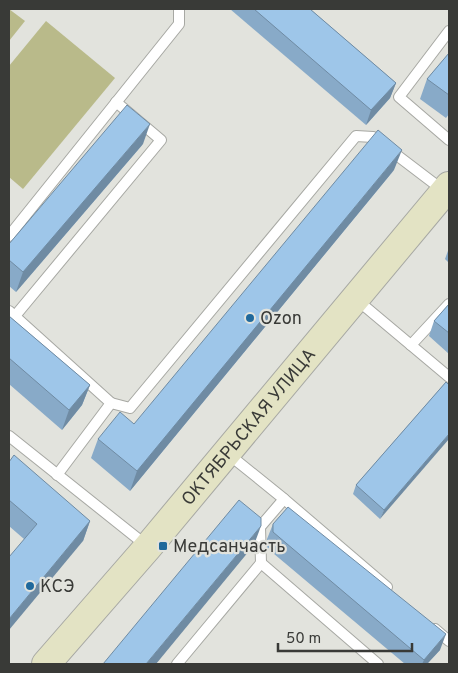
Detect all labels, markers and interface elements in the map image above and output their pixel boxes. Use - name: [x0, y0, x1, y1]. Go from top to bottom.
- place label: Ozon: [260, 308, 302, 331]
- marker: Ozon: [244, 312, 256, 324]
- street label: ОКТЯБРЬСКАЯ УЛИЦА: [177, 344, 322, 511]
- place label: Медсанчасть: [173, 536, 286, 559]
- marker: Медсанчасть: [157, 540, 169, 552]
- place label: КСЭ: [40, 576, 75, 599]
- marker: КСЭ: [24, 580, 36, 592]
- scale bar: [278, 620, 412, 652]
- text: 50 m: [286, 630, 321, 649]

